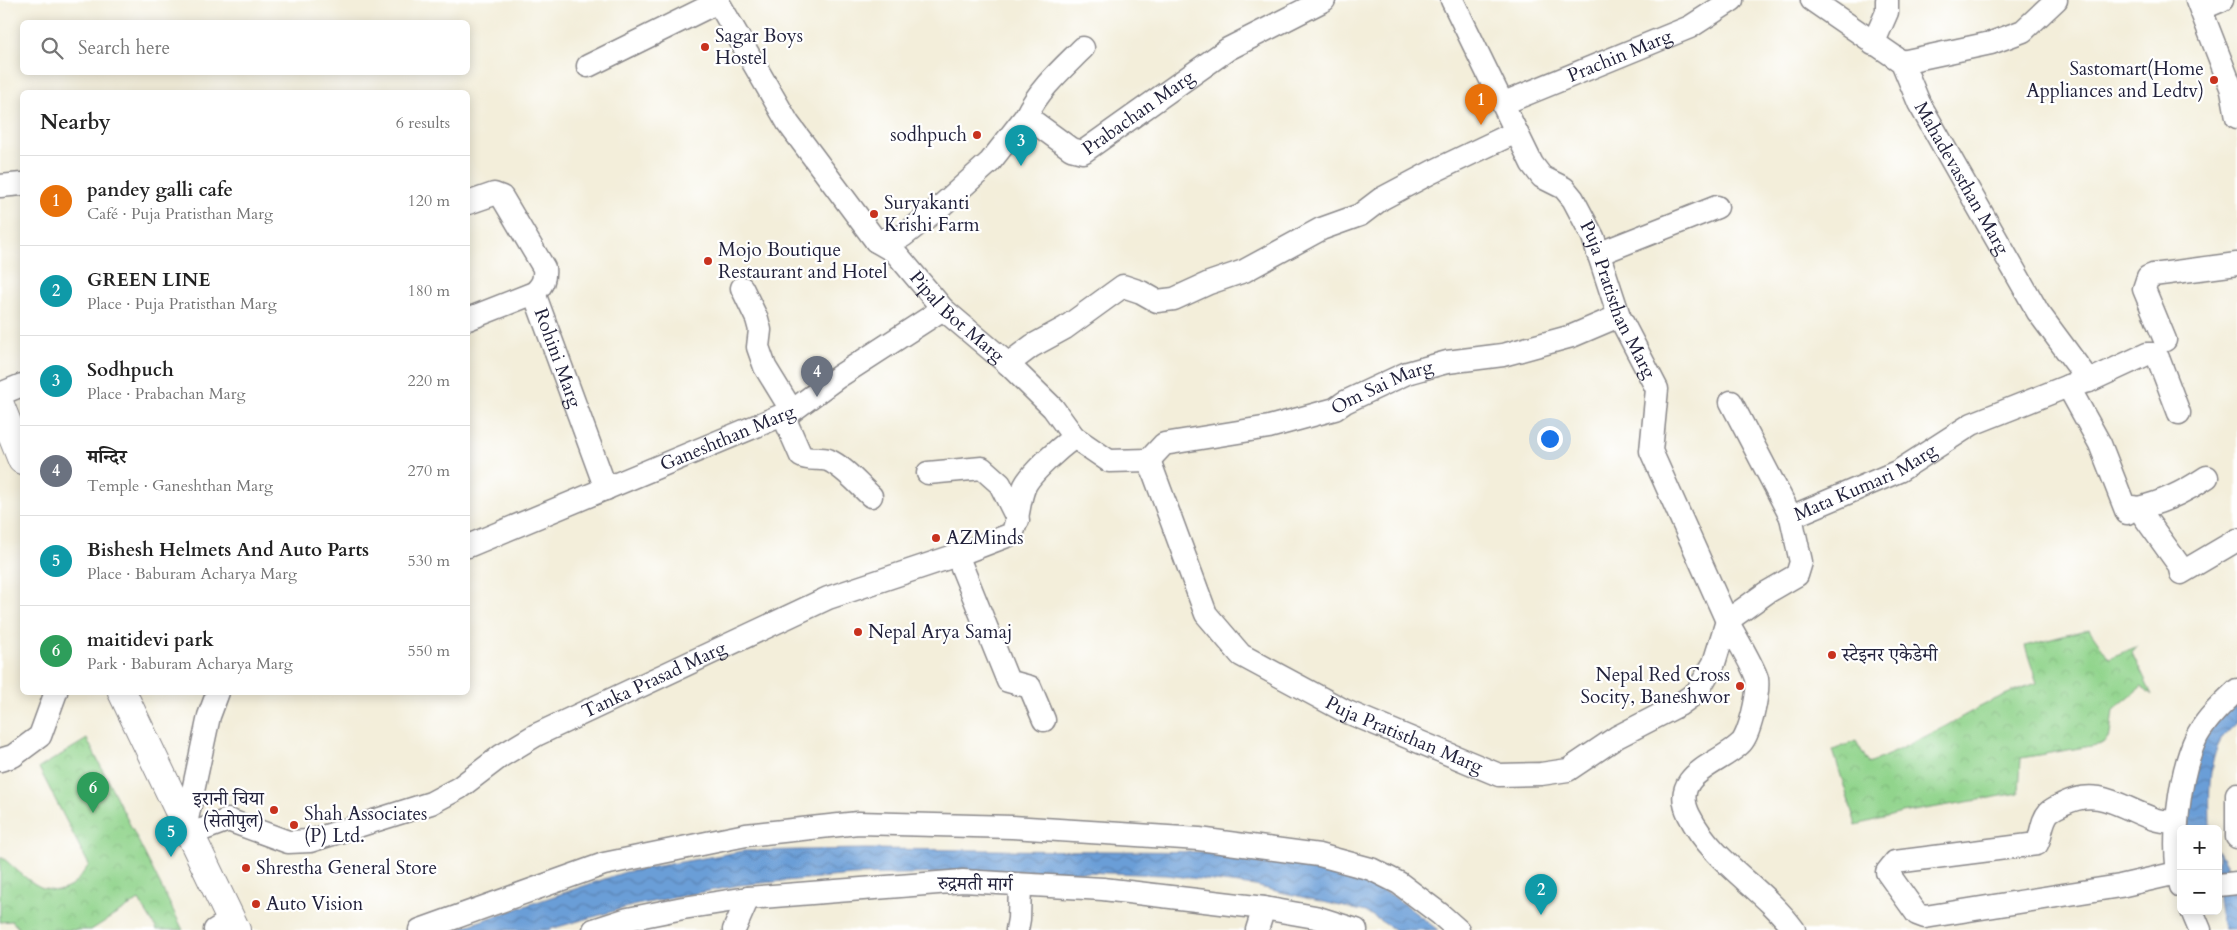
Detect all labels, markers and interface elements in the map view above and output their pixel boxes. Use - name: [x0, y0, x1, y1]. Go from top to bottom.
- search box: [20, 20, 470, 75]
- place label: Sagar Boys Hostel: [715, 23, 803, 71]
- street label: Prachin Marg: [1564, 23, 1676, 89]
- icon: search: [38, 34, 66, 62]
- text: Search here: [78, 35, 170, 61]
- marker: Sagar Boys Hostel: [699, 41, 711, 53]
- place label: Sastomart(Home Appliances and Ledtv): [2026, 56, 2204, 104]
- street label: Prabachan Marg: [1077, 64, 1200, 162]
- marker: Sastomart(Home Appliances and Ledtv): [2208, 74, 2220, 86]
- pin: 1: [1465, 84, 1497, 125]
- street label: Mahadevasthan Marg: [1908, 97, 2016, 260]
- text: Nearby: [40, 108, 111, 137]
- text: 6 results: [396, 112, 450, 134]
- place label: sodhpuch: [890, 122, 968, 148]
- pin: 3: [1005, 125, 1037, 166]
- marker: sodhpuch: [971, 129, 983, 141]
- text: pandey galli cafe: [87, 177, 233, 203]
- text: 1: [52, 190, 60, 212]
- text: 120 m: [408, 190, 450, 212]
- place label: Suryakanti Krishi Farm: [884, 190, 981, 238]
- text: Café · Puja Pratisthan Marg: [87, 203, 273, 225]
- marker: Suryakanti Krishi Farm: [868, 208, 880, 220]
- street label: Puja Pratisthan Marg: [1574, 216, 1662, 383]
- place label: Mojo Boutique Restaurant and Hotel: [718, 237, 888, 285]
- marker: Mojo Boutique Restaurant and Hotel: [702, 255, 714, 267]
- street label: Pipal Bot Marg: [903, 265, 1010, 369]
- text: GREEN LINE: [87, 267, 210, 293]
- text: 2: [52, 280, 60, 302]
- text: 180 m: [408, 280, 450, 302]
- text: Place · Puja Pratisthan Marg: [87, 293, 277, 315]
- street label: Rohini Marg: [528, 304, 588, 411]
- street label: Om Sai Marg: [1326, 353, 1436, 421]
- pin: 4: [801, 356, 833, 397]
- text: Sodhpuch: [87, 357, 174, 383]
- text: 3: [52, 370, 60, 392]
- text: 220 m: [408, 370, 450, 392]
- text: Place · Prabachan Marg: [87, 383, 246, 405]
- street label: Ganeshthan Marg: [656, 398, 799, 478]
- your location: [1537, 426, 1563, 452]
- street label: Mata Kumari Marg: [1790, 437, 1942, 527]
- text: मन्दिर: [87, 444, 127, 470]
- text: 4: [52, 460, 60, 482]
- text: 270 m: [408, 460, 450, 482]
- text: Temple · Ganeshthan Marg: [87, 475, 273, 497]
- place label: AZMinds: [946, 525, 1024, 551]
- marker: AZMinds: [930, 532, 942, 544]
- text: Bishesh Helmets And Auto Parts: [87, 537, 369, 563]
- text: 5: [52, 550, 60, 572]
- text: 530 m: [408, 550, 450, 572]
- text: Place · Baburam Acharya Marg: [87, 563, 297, 585]
- place label: Nepal Arya Samaj: [868, 619, 1012, 645]
- marker: Nepal Arya Samaj: [852, 626, 864, 638]
- text: maitidevi park: [87, 627, 214, 653]
- street label: Tanka Prasad Marg: [578, 635, 731, 725]
- text: 6: [52, 640, 60, 662]
- text: 550 m: [408, 640, 450, 662]
- place label: स्टेइनर एकेडेमी: [1841, 642, 1939, 668]
- marker: स्टेइनर एकेडेमी: [1826, 649, 1838, 661]
- text: Park · Baburam Acharya Marg: [87, 653, 293, 675]
- place label: Nepal Red Cross Socity, Baneshwor: [1580, 662, 1730, 710]
- marker: Nepal Red Cross Socity, Baneshwor: [1734, 680, 1746, 692]
- street label: Puja Pratisthan Marg: [1321, 690, 1487, 780]
- pin: 6: [77, 772, 109, 813]
- place label: इरानी चिया (सेतोपुल): [192, 786, 265, 834]
- place label: Shah Associates (P) Ltd.: [304, 801, 427, 849]
- marker: इरानी चिया (सेतोपुल): [268, 804, 280, 816]
- pin: 5: [155, 816, 187, 857]
- marker: Shah Associates (P) Ltd.: [288, 819, 300, 831]
- map controls: [2177, 825, 2222, 915]
- button: +: [2177, 825, 2222, 870]
- place label: Shrestha General Store: [256, 855, 437, 881]
- marker: Shrestha General Store: [240, 862, 252, 874]
- street label: रुद्रमती मार्ग: [936, 870, 1014, 898]
- button: −: [2177, 870, 2222, 915]
- pin: 2: [1525, 874, 1557, 915]
- place label: Auto Vision: [266, 891, 364, 917]
- marker: Auto Vision: [250, 898, 262, 910]

